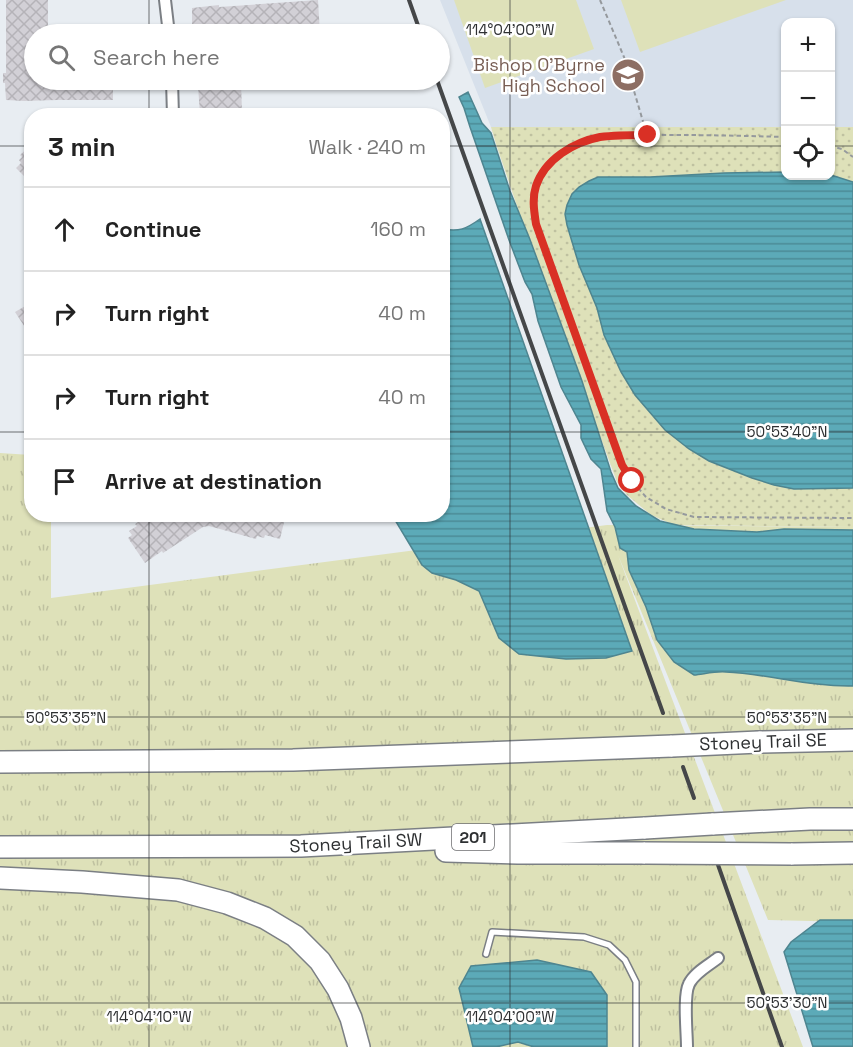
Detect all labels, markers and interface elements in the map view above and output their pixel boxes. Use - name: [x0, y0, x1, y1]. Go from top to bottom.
- map controls: [781, 18, 835, 180]
- button: +: [781, 18, 835, 72]
- text: 114°04'00"W: [466, 20, 554, 39]
- search box: [24, 24, 450, 90]
- icon: search: [45, 41, 78, 74]
- text: Search here: [93, 43, 220, 71]
- place label: Bishop O'Byrne High School: [473, 53, 605, 97]
- school or university icon: Bishop O'Byrne High School: [610, 57, 646, 93]
- button: −: [781, 72, 835, 126]
- route end: [634, 121, 660, 147]
- button: locate: [781, 126, 835, 180]
- text: 3 min: [48, 130, 116, 164]
- text: Walk · 240 m: [308, 134, 426, 160]
- icon: ahead: [48, 213, 81, 246]
- text: Continue: [105, 215, 201, 243]
- text: 160 m: [370, 216, 426, 242]
- icon: right: [48, 297, 81, 330]
- text: Turn right: [105, 299, 210, 327]
- text: 40 m: [378, 300, 426, 326]
- icon: right: [48, 381, 81, 414]
- text: Turn right: [105, 383, 210, 411]
- text: 40 m: [378, 384, 426, 410]
- text: 50°53'40"N: [747, 422, 827, 441]
- icon: arrive: [48, 465, 81, 498]
- text: Arrive at destination: [105, 467, 322, 495]
- route start: [618, 467, 644, 493]
- text: 50°53'35"N: [26, 708, 106, 727]
- text: 50°53'35"N: [747, 708, 827, 727]
- street label: Stoney Trail SE: [699, 728, 827, 755]
- road number: 201: [452, 824, 494, 850]
- street label: Stoney Trail SW: [289, 828, 423, 857]
- text: 50°53'30"N: [746, 993, 828, 1012]
- text: 114°04'10"W: [106, 1007, 192, 1026]
- text: 114°04'00"W: [466, 1007, 554, 1026]

